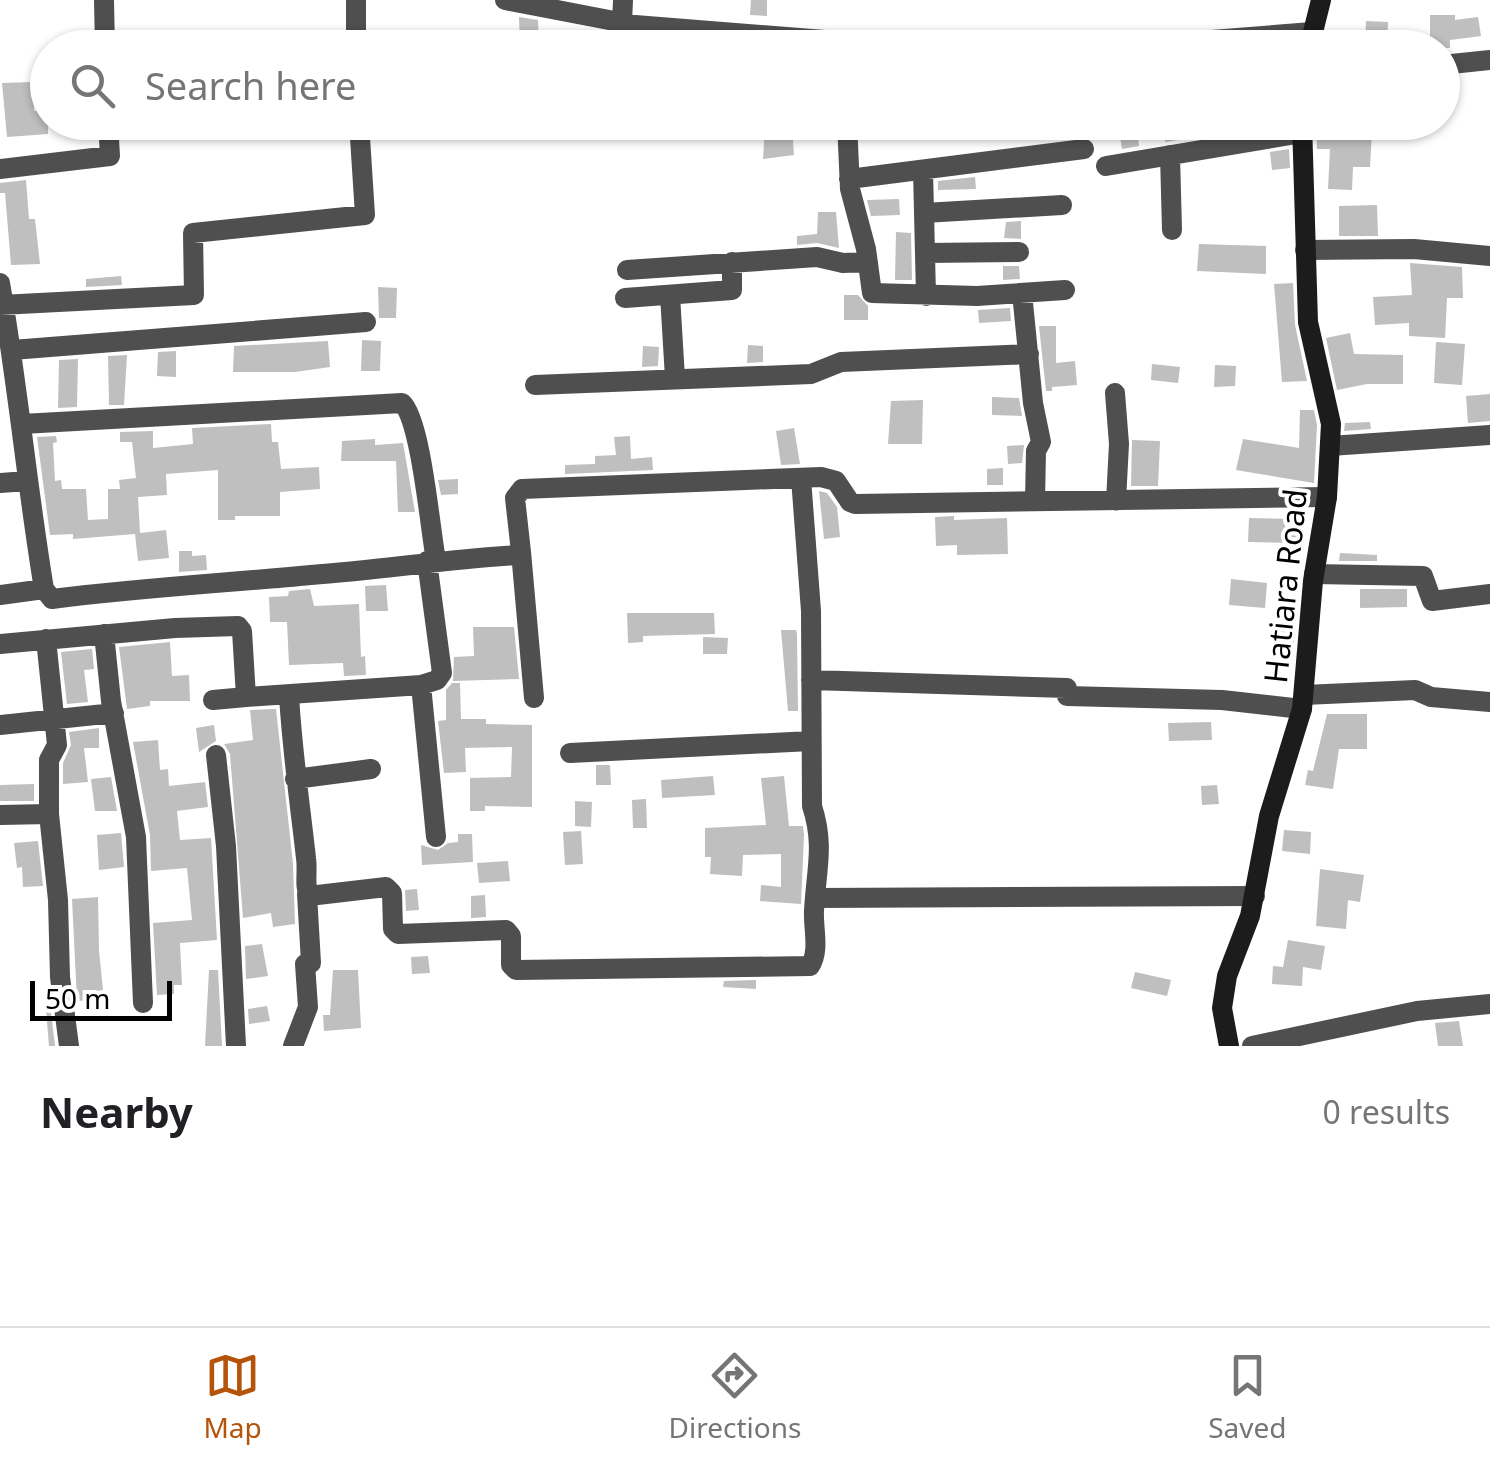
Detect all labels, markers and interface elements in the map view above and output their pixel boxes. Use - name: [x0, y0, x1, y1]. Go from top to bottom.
- search box: [30, 30, 1460, 140]
- icon: search: [65, 58, 120, 113]
- text: Search here: [145, 59, 356, 111]
- street label: Hatiara Road: [1253, 487, 1316, 685]
- scale bar: [30, 976, 172, 1020]
- text: 50 m: [45, 979, 111, 1017]
- text: Nearby: [40, 1083, 193, 1140]
- text: 0 results: [1323, 1090, 1450, 1133]
- tab: Map: [203, 1348, 262, 1446]
- tab: Directions: [669, 1348, 801, 1446]
- tab: Saved: [1208, 1348, 1287, 1446]

